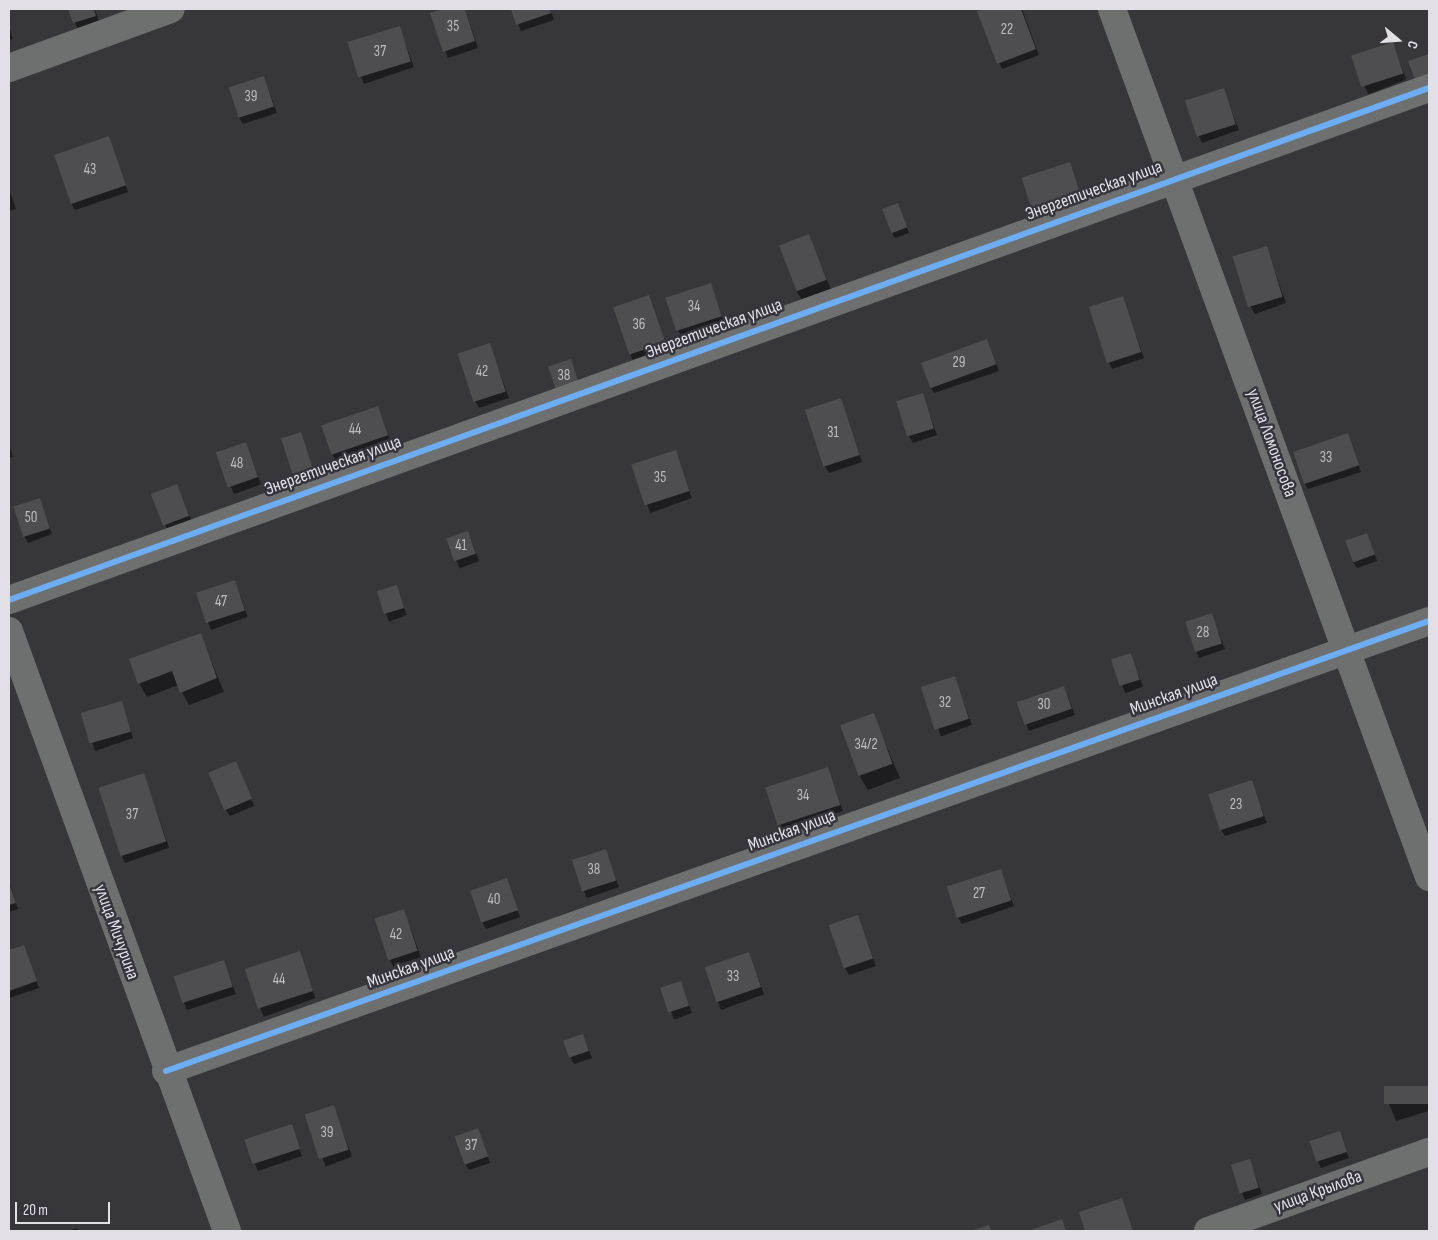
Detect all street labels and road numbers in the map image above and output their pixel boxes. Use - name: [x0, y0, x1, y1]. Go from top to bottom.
- street label: Энергетическая улица: [1023, 156, 1165, 226]
- street label: Энергетическая улица: [643, 294, 785, 364]
- street label: улица Ломоносова: [1241, 386, 1301, 500]
- street label: Энергетическая улица: [262, 431, 404, 501]
- street label: Минская улица: [1127, 669, 1221, 721]
- street label: Минская улица: [745, 805, 839, 857]
- street label: улица Мичурина: [89, 881, 143, 983]
- street label: Минская улица: [364, 942, 458, 994]
- street label: улица Крылова: [1271, 1166, 1365, 1218]

